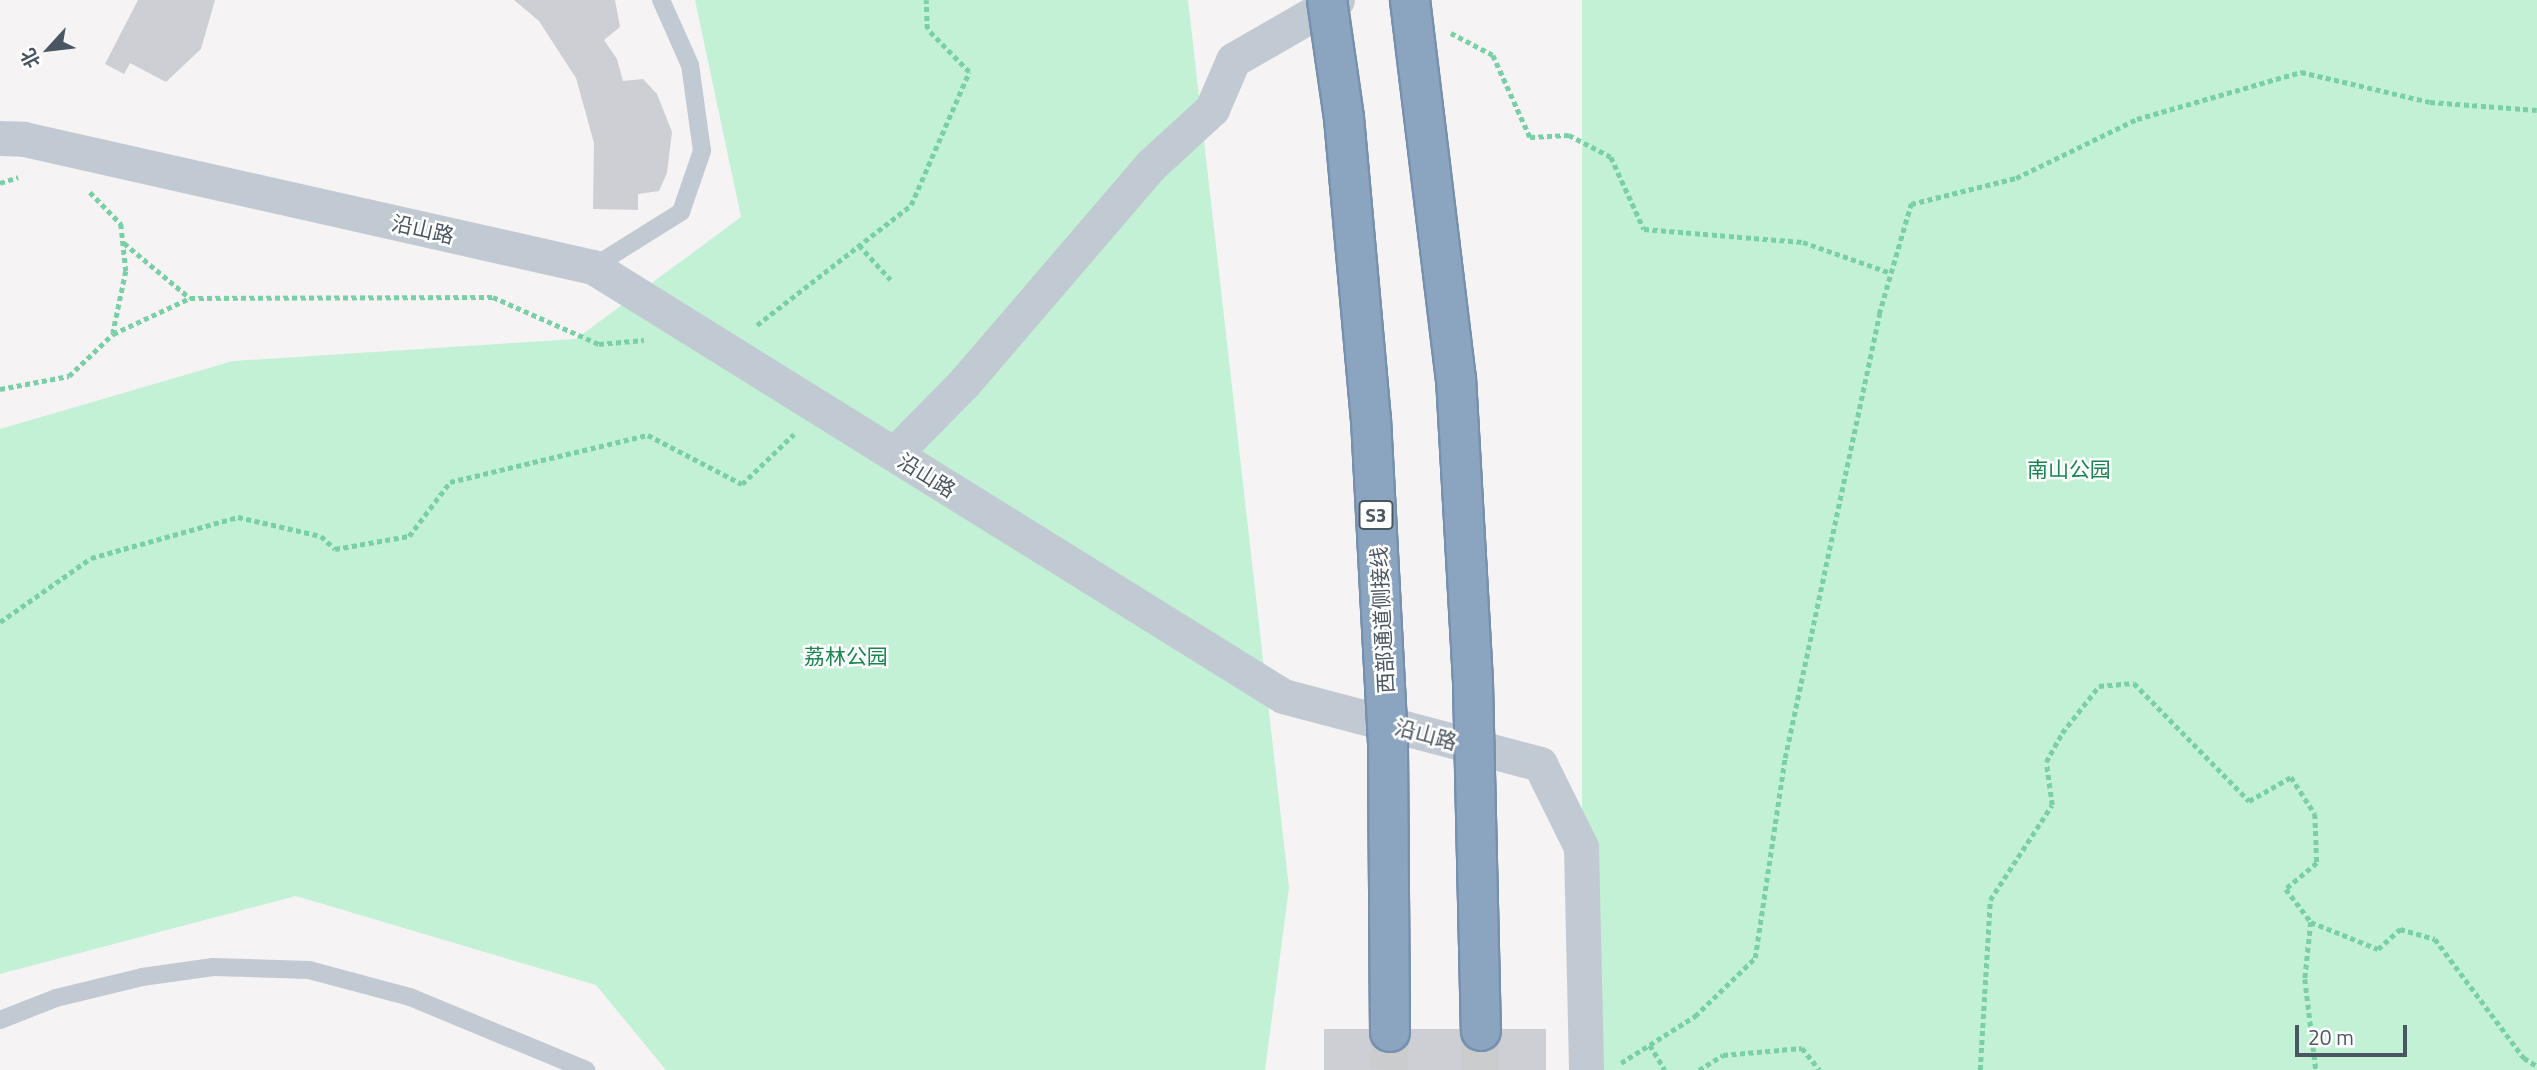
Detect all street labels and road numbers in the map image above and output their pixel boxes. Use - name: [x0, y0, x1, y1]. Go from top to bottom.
- street label: 沿山路: [389, 210, 457, 248]
- street label: 沿山路: [894, 448, 960, 502]
- road number: S3: [1358, 500, 1394, 530]
- street label: 西部通道侧接线: [1366, 546, 1398, 694]
- street label: 沿山路: [1392, 714, 1460, 754]

